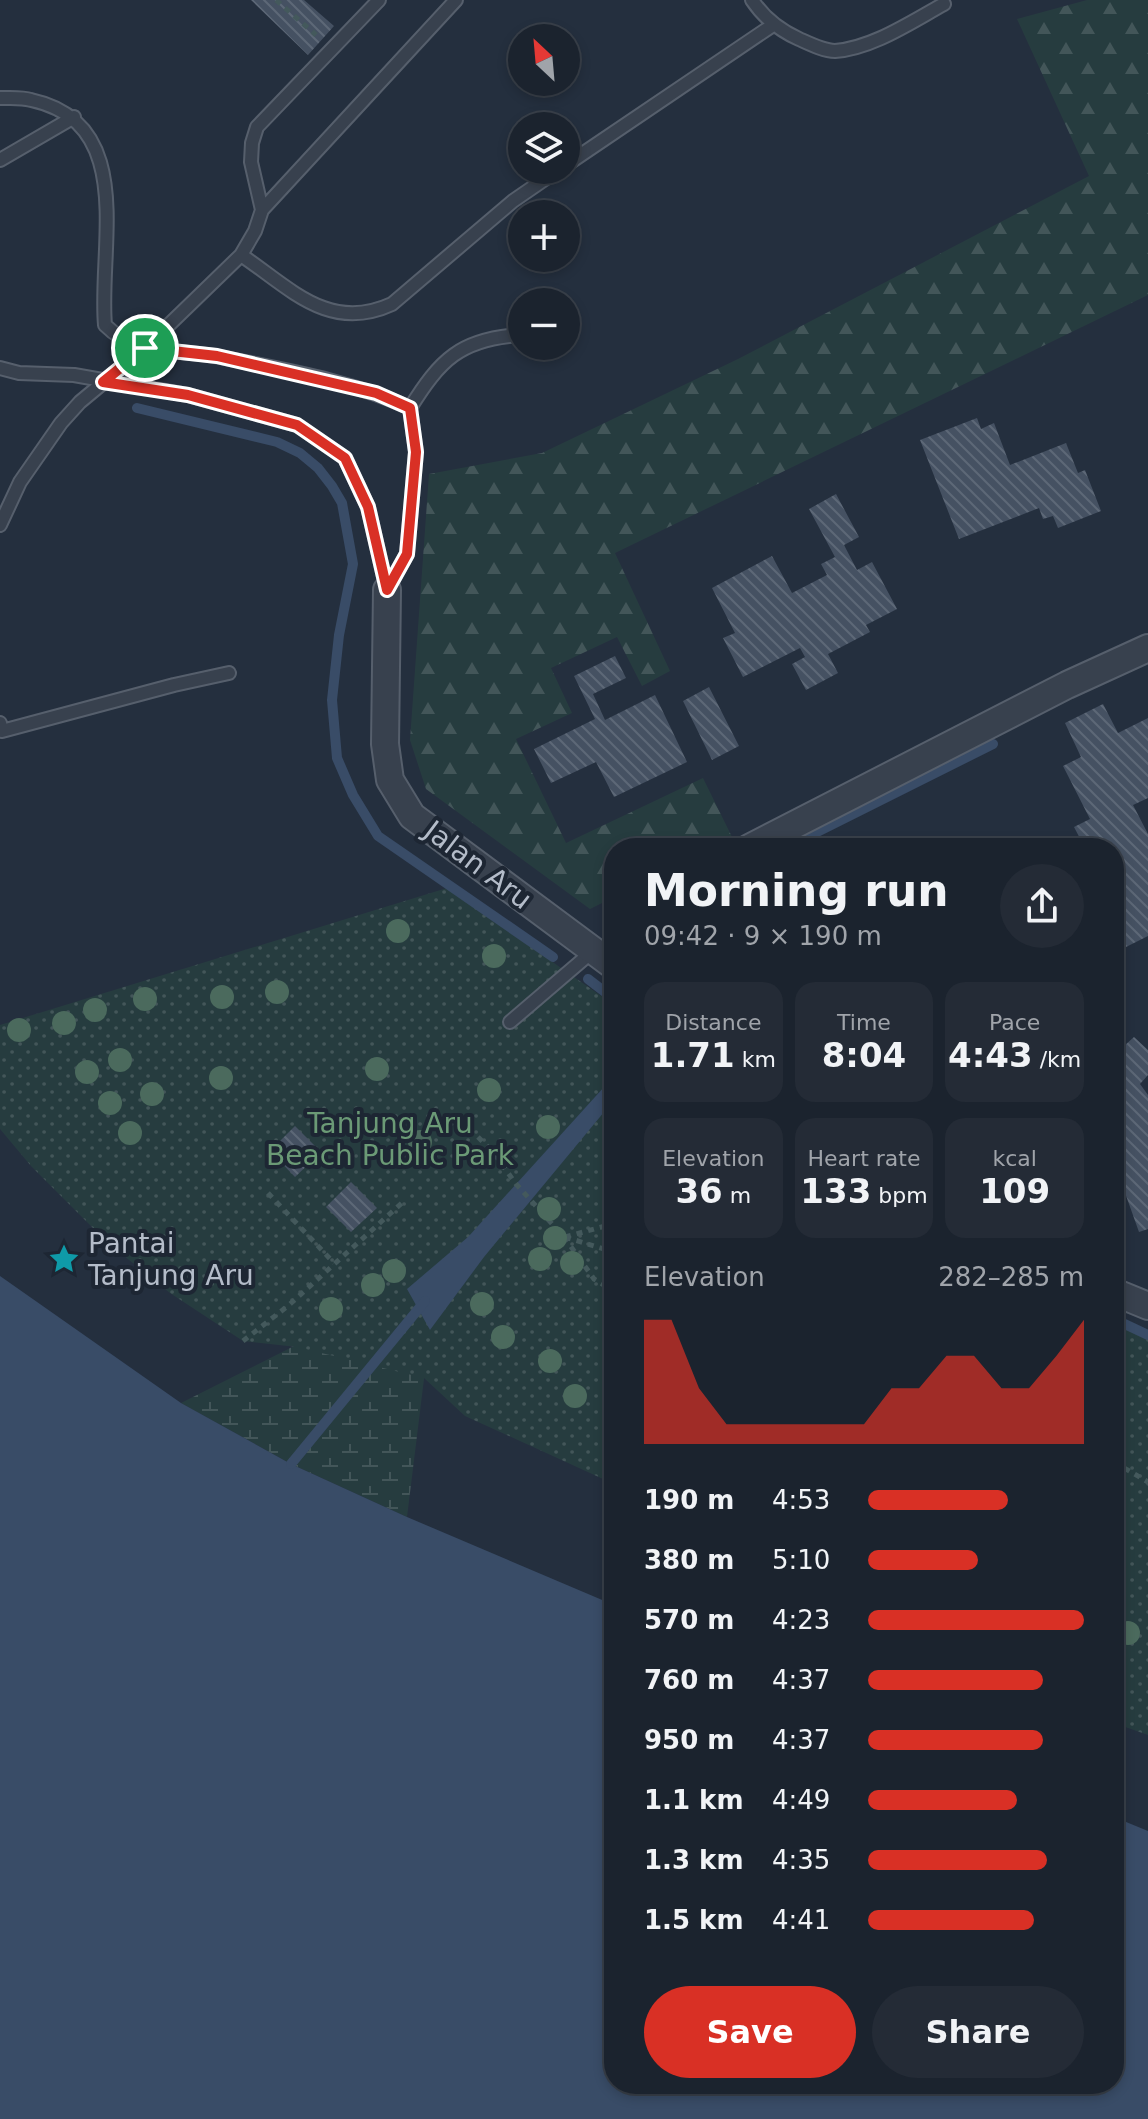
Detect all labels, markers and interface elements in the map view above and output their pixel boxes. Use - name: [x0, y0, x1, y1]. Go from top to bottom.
- north arrow: [508, 24, 580, 96]
- map controls: [508, 24, 580, 360]
- button: layers: [508, 112, 580, 184]
- button: +: [508, 200, 580, 272]
- button: −: [508, 288, 580, 360]
- pin: [111, 314, 179, 382]
- icon: arrive: [123, 326, 167, 370]
- street label: Jalan Aru: [416, 813, 538, 916]
- button: share: [1000, 864, 1084, 948]
- text: Morning run: [644, 865, 949, 916]
- text: 09:42 · 9 × 190 m: [644, 921, 882, 951]
- text: Distance: [665, 1010, 761, 1035]
- text: Time: [837, 1010, 891, 1035]
- text: Pace: [989, 1010, 1040, 1035]
- text: 1.71: [651, 1035, 735, 1075]
- text: 8:04: [822, 1035, 906, 1075]
- text: 4:43: [948, 1035, 1033, 1075]
- text: km: [735, 1047, 776, 1072]
- text: /km: [1033, 1047, 1081, 1072]
- park label: Tanjung Aru Beach Public Park: [266, 1107, 515, 1172]
- text: Elevation: [662, 1146, 764, 1171]
- text: Heart rate: [808, 1146, 920, 1171]
- text: kcal: [992, 1146, 1037, 1171]
- text: 36: [675, 1171, 723, 1211]
- text: 133: [800, 1171, 871, 1211]
- text: 109: [979, 1171, 1050, 1211]
- text: m: [723, 1183, 751, 1208]
- text: bpm: [871, 1183, 928, 1208]
- place label: Pantai Tanjung Aru: [87, 1227, 254, 1292]
- place icon: Pantai Tanjung Aru: [47, 1242, 81, 1276]
- text: Elevation: [644, 1262, 765, 1292]
- text: 282–285 m: [938, 1262, 1084, 1292]
- text: 190 m: [644, 1485, 734, 1515]
- text: 4:53: [772, 1485, 830, 1515]
- text: 380 m: [644, 1545, 734, 1575]
- text: 5:10: [772, 1545, 830, 1575]
- text: 570 m: [644, 1605, 734, 1635]
- text: 4:23: [772, 1605, 830, 1635]
- text: 760 m: [644, 1665, 734, 1695]
- text: 4:37: [772, 1665, 830, 1695]
- text: 950 m: [644, 1725, 734, 1755]
- text: 4:37: [772, 1725, 830, 1755]
- text: 1.1 km: [644, 1785, 744, 1815]
- text: 4:49: [772, 1785, 830, 1815]
- text: 1.3 km: [644, 1845, 744, 1875]
- text: 4:35: [772, 1845, 830, 1875]
- text: 1.5 km: [644, 1905, 744, 1935]
- text: 4:41: [772, 1905, 830, 1935]
- button: Save: [644, 1986, 856, 2078]
- button: Share: [872, 1986, 1084, 2078]

